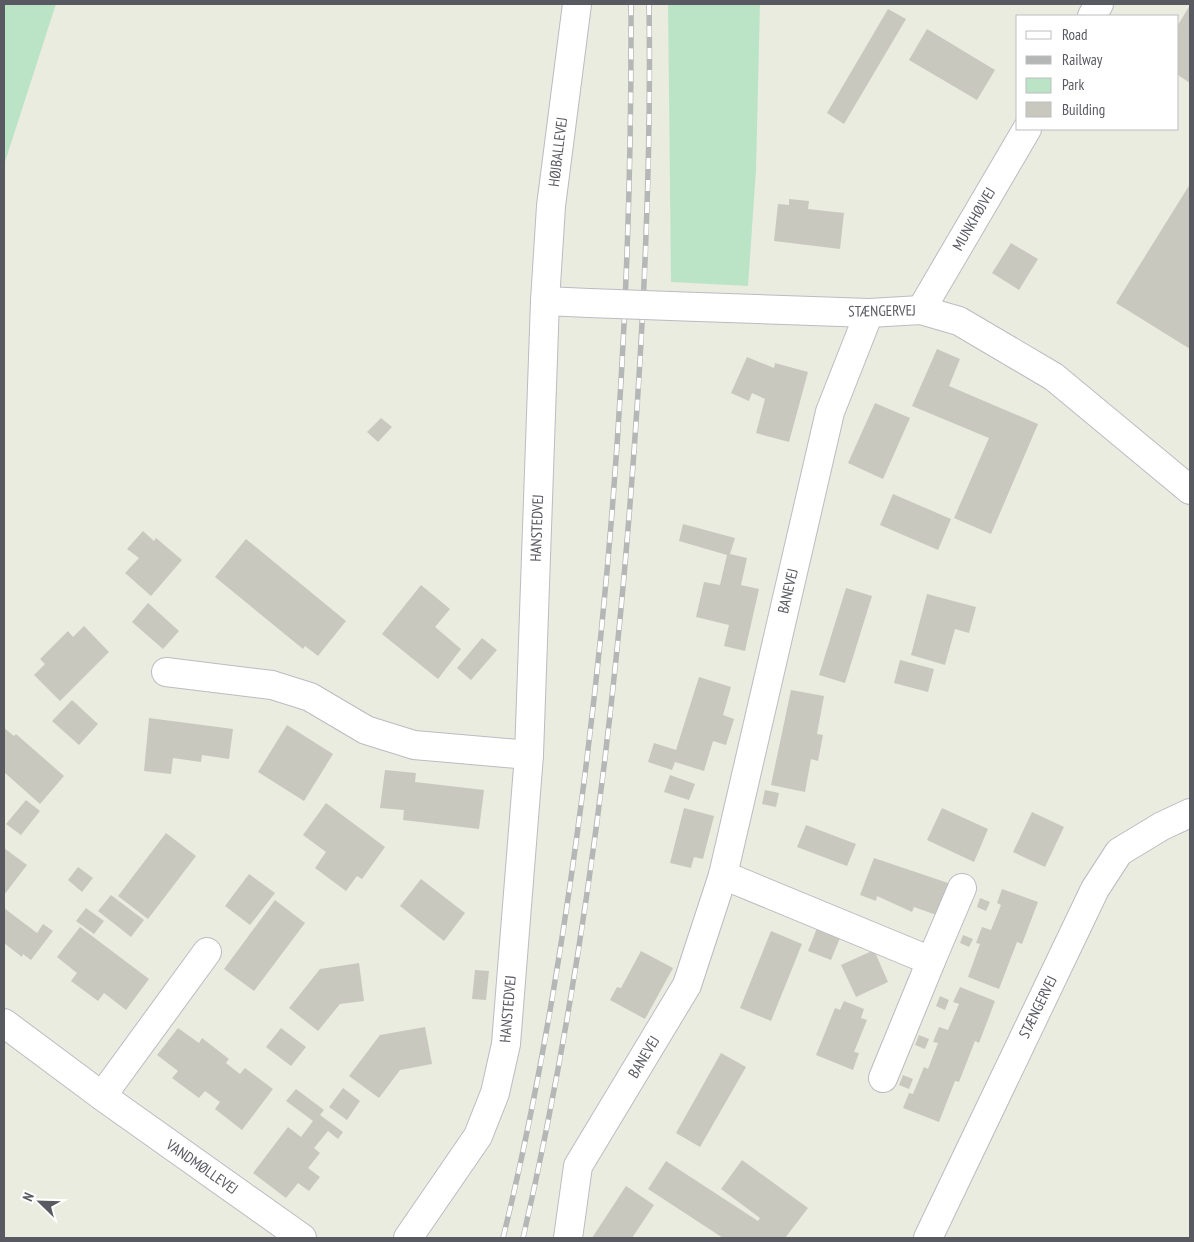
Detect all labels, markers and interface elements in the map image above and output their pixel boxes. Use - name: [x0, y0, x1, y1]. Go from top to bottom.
- legend: [1016, 15, 1179, 130]
- text: Road: [1062, 25, 1088, 44]
- text: Railway: [1062, 50, 1103, 69]
- text: Park: [1062, 75, 1084, 94]
- text: Building: [1062, 100, 1105, 119]
- street label: HØJBALLEVEJ: [544, 116, 571, 188]
- street label: MUNKHØJVEJ: [948, 184, 999, 254]
- street label: STÆNGERVEJ: [848, 300, 916, 321]
- street label: HANSTEDVEJ: [526, 494, 547, 562]
- street label: BANEVEJ: [773, 566, 802, 615]
- street label: STÆNGERVEJ: [1014, 972, 1061, 1041]
- street label: HANSTEDVEJ: [495, 975, 520, 1043]
- street label: BANEVEJ: [624, 1032, 663, 1081]
- street label: VANDMØLLEVEJ: [162, 1134, 242, 1198]
- north arrow: [15, 1177, 65, 1227]
- text: N: [18, 1190, 38, 1204]

